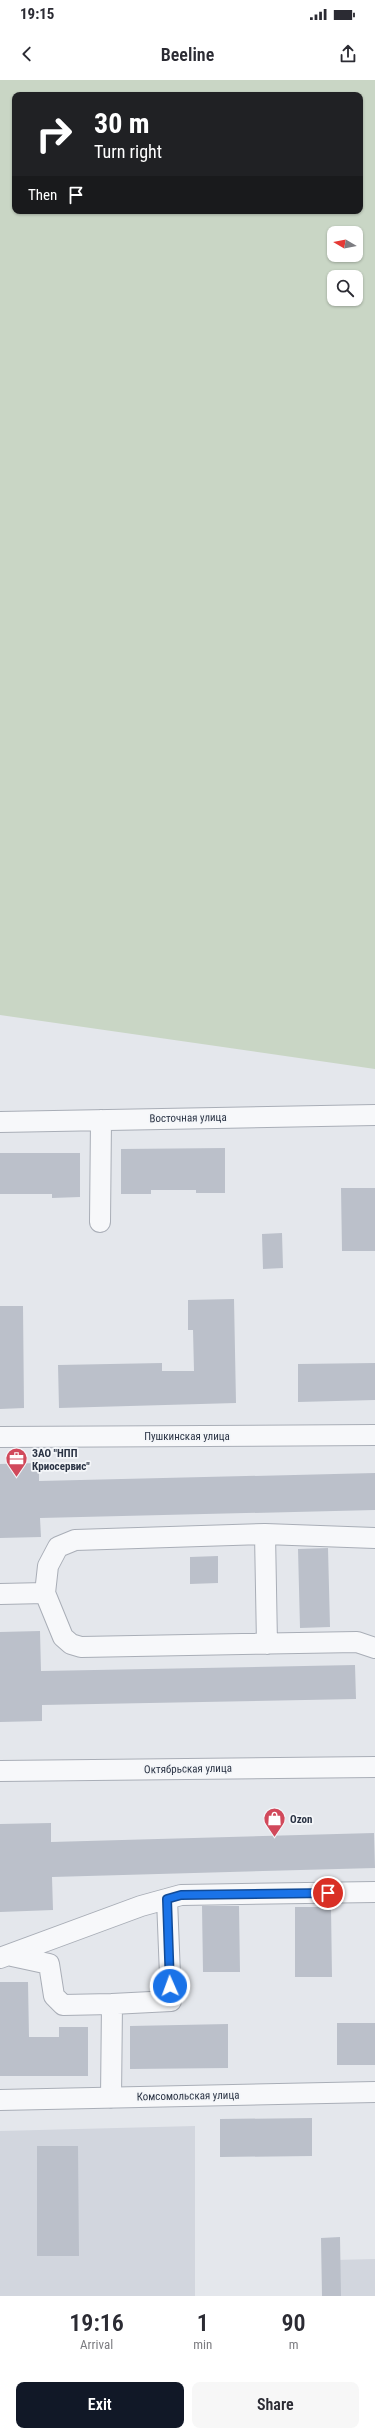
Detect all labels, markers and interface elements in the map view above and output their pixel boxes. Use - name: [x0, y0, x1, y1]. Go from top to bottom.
- text: 19:15: [20, 5, 54, 23]
- icon: back: [16, 43, 38, 65]
- icon: share: [337, 43, 359, 65]
- text: Beeline: [161, 44, 214, 65]
- text: 30 m: [94, 107, 150, 140]
- icon: right: [28, 108, 80, 160]
- text: Turn right: [94, 141, 162, 162]
- icon: arrive: [65, 184, 87, 206]
- text: Then: [28, 186, 57, 204]
- north arrow: [327, 226, 363, 262]
- map controls: [327, 226, 363, 306]
- button: search: [327, 270, 363, 306]
- street label: Восточная улица: [149, 1111, 227, 1125]
- street label: Пушкинская улица: [144, 1430, 230, 1443]
- office icon: ЗАО "НПП Криосервис": [3, 1446, 29, 1479]
- place label: ЗАО "НПП Криосервис": [32, 1447, 90, 1473]
- street label: Октябрьская улица: [144, 1762, 232, 1776]
- shop icon: Ozon: [262, 1806, 288, 1839]
- place label: Ozon: [290, 1813, 312, 1826]
- pin: [311, 1876, 345, 1910]
- icon: arrive: [317, 1882, 339, 1904]
- position arrow: [149, 1965, 191, 2007]
- street label: Комсомольская улица: [137, 2089, 239, 2103]
- text: 19:16: [69, 2309, 124, 2337]
- text: 1: [197, 2309, 209, 2337]
- text: 90: [282, 2309, 306, 2337]
- text: Arrival: [80, 2337, 113, 2352]
- text: min: [193, 2337, 212, 2352]
- text: m: [289, 2337, 299, 2352]
- button: Exit: [16, 2382, 184, 2428]
- button: Share: [192, 2382, 359, 2428]

